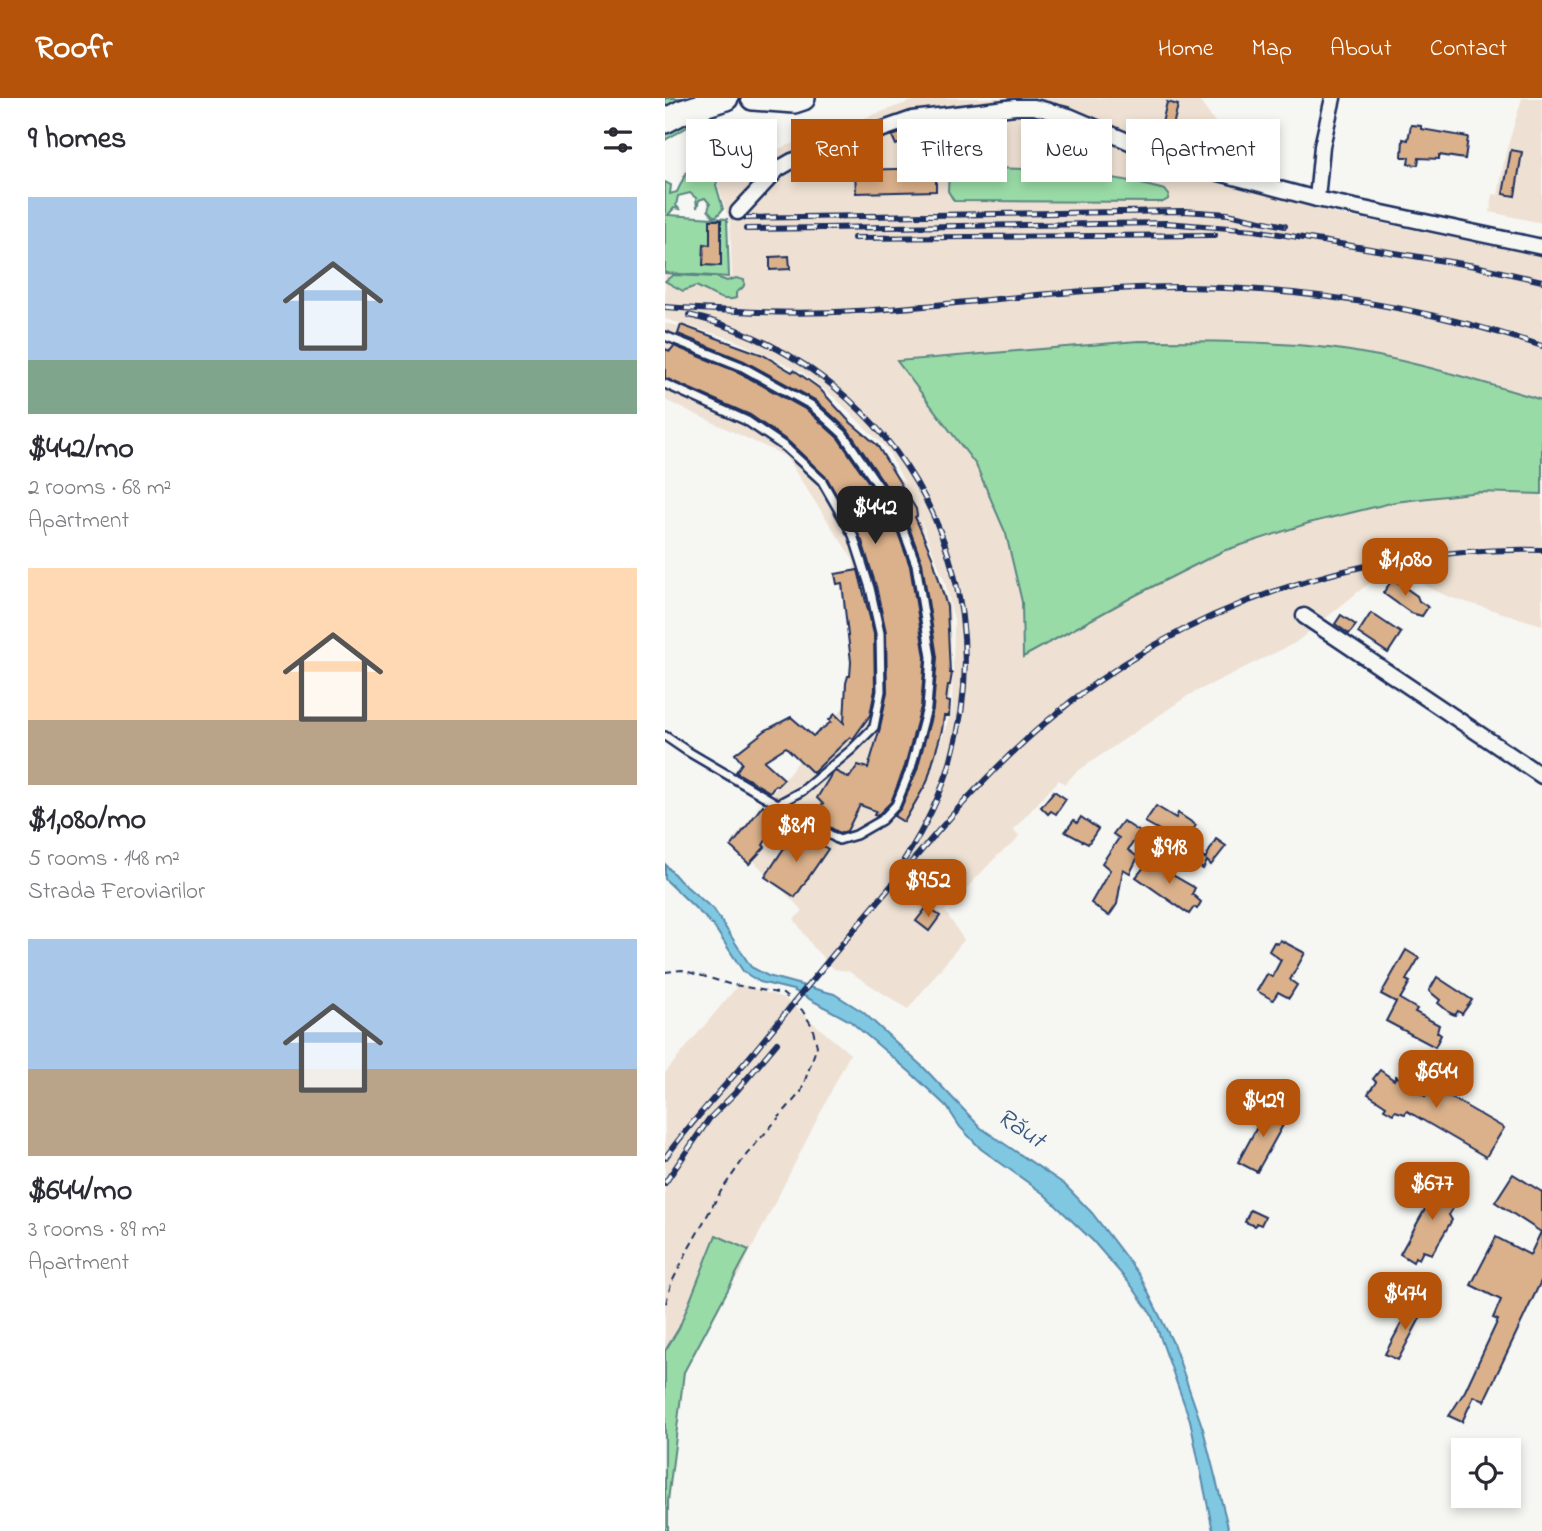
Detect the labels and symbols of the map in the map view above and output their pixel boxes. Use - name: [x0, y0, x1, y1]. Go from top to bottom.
- pin: $442: [834, 486, 916, 546]
- pin: $1,080: [1348, 538, 1462, 598]
- pin: $819: [755, 804, 837, 864]
- pin: $918: [1128, 826, 1210, 886]
- pin: $952: [887, 860, 969, 919]
- pin: $644: [1395, 1051, 1477, 1110]
- pin: $429: [1222, 1080, 1304, 1139]
- water label: Răut: [989, 1099, 1054, 1161]
- pin: $677: [1391, 1162, 1473, 1222]
- pin: $474: [1364, 1272, 1446, 1332]

